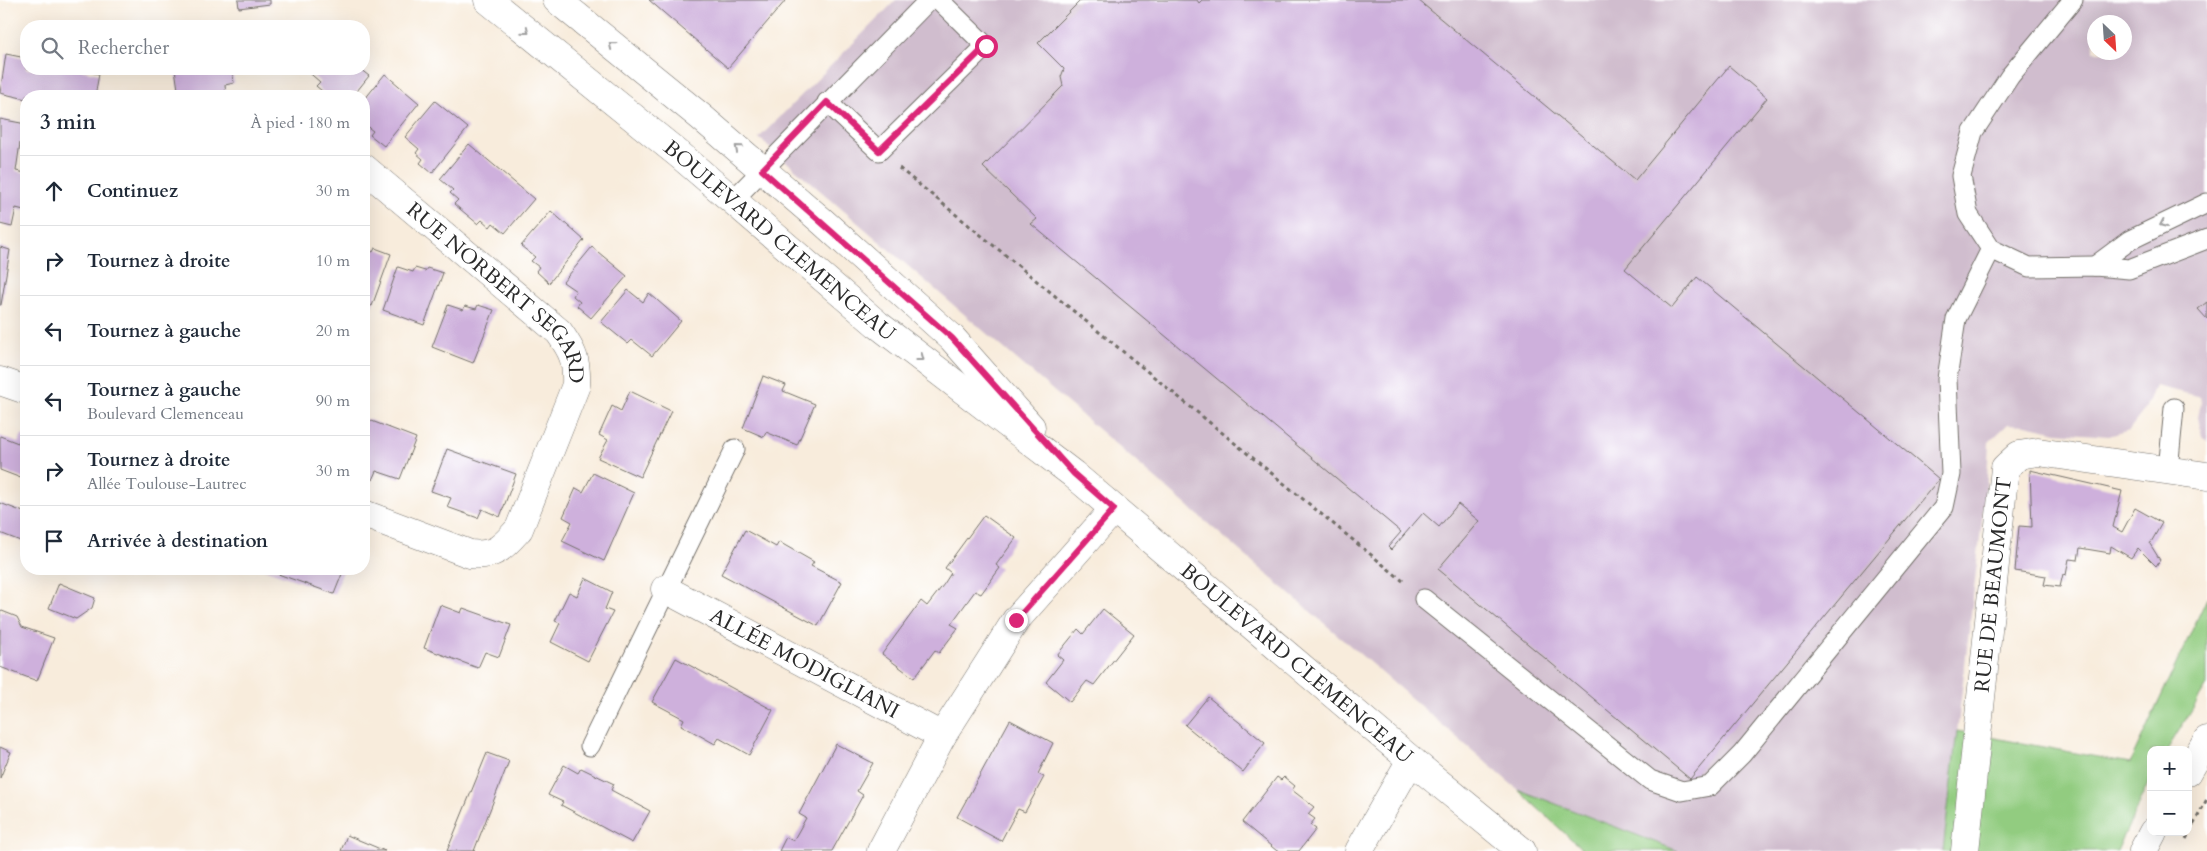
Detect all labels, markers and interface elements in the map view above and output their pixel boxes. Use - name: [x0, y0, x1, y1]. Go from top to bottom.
- north arrow: [2087, 15, 2132, 60]
- search box: [20, 20, 370, 75]
- one-way arrow: [520, 25, 529, 33]
- icon: search: [38, 34, 66, 62]
- text: Rechercher: [78, 35, 169, 61]
- route start: [975, 35, 998, 58]
- one-way arrow: [609, 42, 618, 50]
- text: 3 min: [40, 108, 96, 137]
- text: À pied · 180 m: [250, 112, 350, 134]
- street label: BOULEVARD CLEMENCEAU: [657, 134, 901, 348]
- one-way arrow: [734, 145, 743, 154]
- icon: ahead: [40, 177, 68, 205]
- text: Continuez: [87, 178, 178, 204]
- text: 30 m: [316, 180, 350, 202]
- street label: RUE NORBERT SEGARD: [400, 196, 590, 384]
- one-way arrow: [2159, 218, 2168, 228]
- icon: right: [40, 247, 68, 275]
- text: Tournez à droite: [87, 248, 230, 274]
- text: 10 m: [316, 250, 350, 272]
- icon: left: [40, 317, 68, 345]
- text: Tournez à gauche: [87, 318, 241, 344]
- text: 20 m: [316, 320, 350, 342]
- one-way arrow: [915, 352, 924, 361]
- text: Tournez à gauche: [87, 377, 241, 403]
- icon: left: [40, 387, 68, 415]
- text: 90 m: [316, 390, 350, 412]
- text: Boulevard Clemenceau: [87, 403, 244, 425]
- text: Tournez à droite: [87, 447, 230, 473]
- icon: right: [40, 457, 68, 485]
- text: 30 m: [316, 460, 350, 482]
- text: Allée Toulouse-Lautrec: [87, 473, 247, 495]
- street label: RUE DE BEAUMONT: [1968, 475, 2019, 694]
- icon: arrive: [40, 527, 68, 555]
- text: Arrivée à destination: [87, 528, 268, 554]
- street label: BOULEVARD CLEMENCEAU: [1174, 557, 1419, 770]
- street label: ALLÉE MODIGLIANI: [704, 601, 904, 726]
- route end: [1005, 609, 1028, 632]
- map controls: [2147, 746, 2192, 836]
- button: +: [2147, 746, 2192, 791]
- button: −: [2147, 791, 2192, 836]

